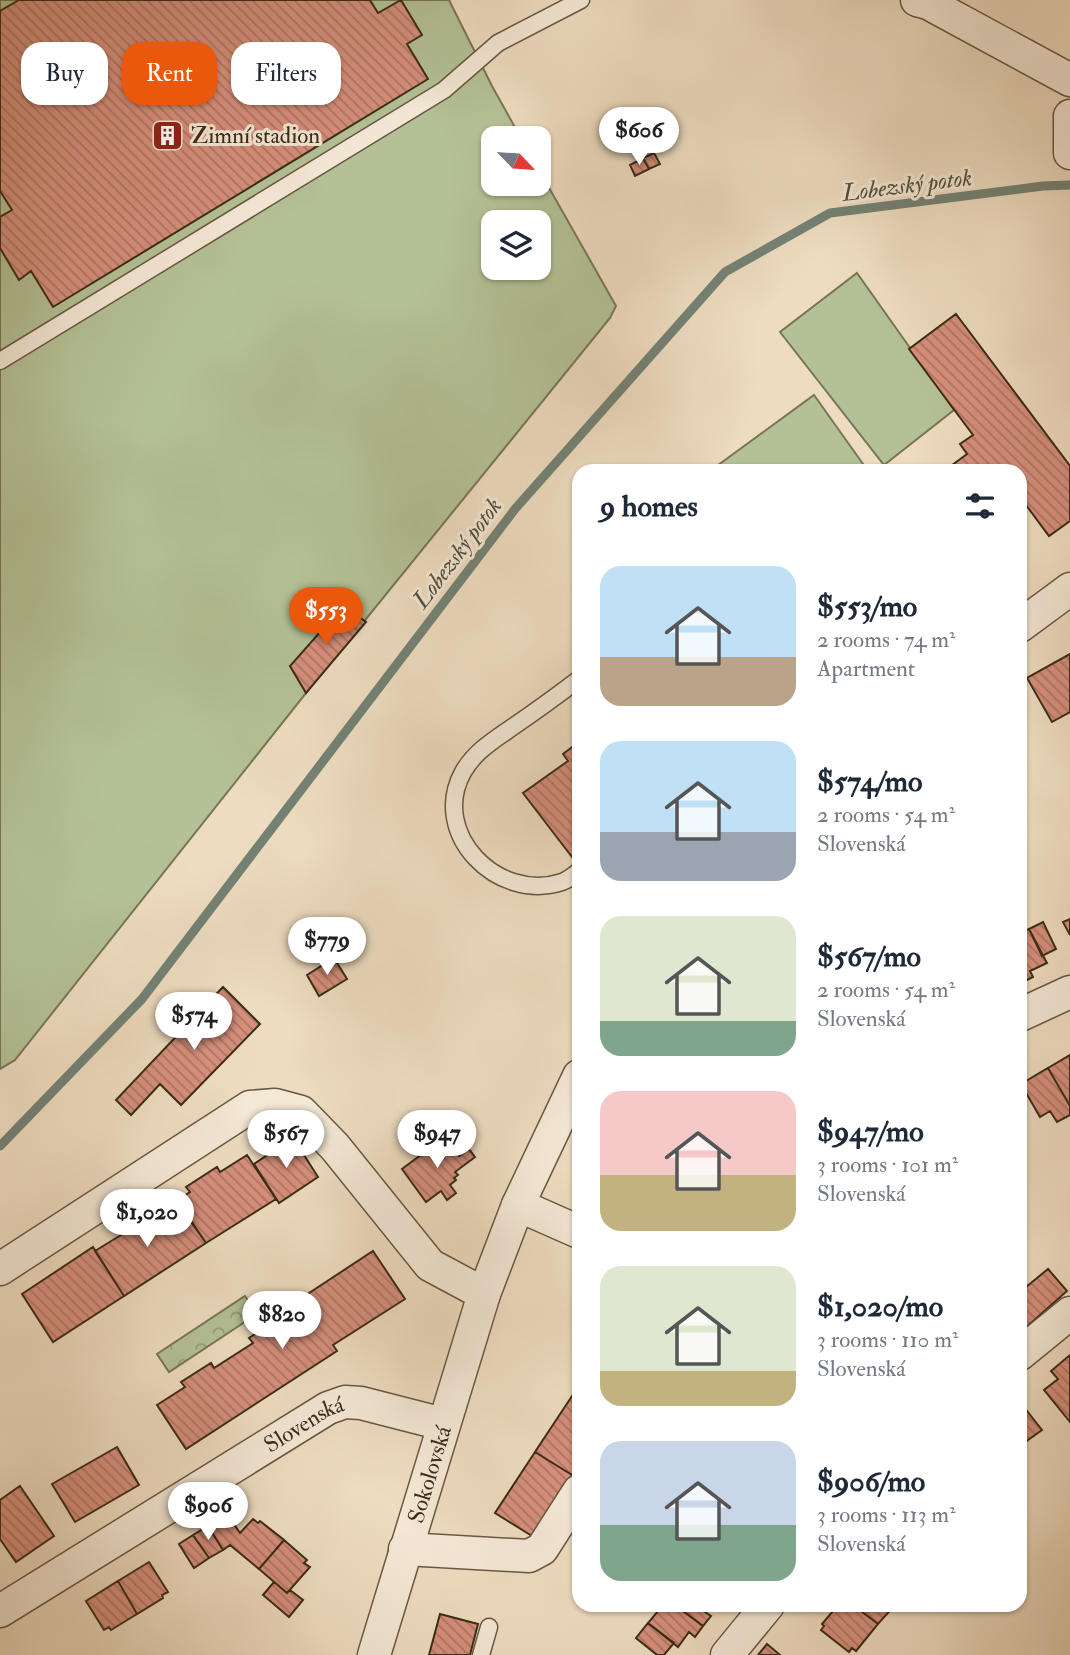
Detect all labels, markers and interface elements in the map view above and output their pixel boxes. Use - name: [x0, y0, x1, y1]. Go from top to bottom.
- chip: Buy: [21, 42, 108, 105]
- chip: Rent: [122, 42, 217, 105]
- chip: Filters: [231, 42, 341, 105]
- pin: $606: [598, 108, 680, 167]
- text: $606: [615, 115, 663, 144]
- building icon: Zimní stadion: [151, 118, 185, 152]
- place label: Zimní stadion: [191, 121, 320, 150]
- north arrow: [481, 126, 551, 196]
- map controls: [481, 126, 551, 280]
- water label: Lobezský potok: [839, 162, 974, 209]
- button: layers: [481, 210, 551, 280]
- icon: filters: [961, 487, 999, 525]
- text: 9 homes: [600, 488, 698, 525]
- water label: Lobezský potok: [405, 492, 509, 616]
- pin: $553: [285, 588, 367, 647]
- text: $553/mo: [817, 588, 917, 625]
- icon: home: [656, 594, 740, 678]
- text: $553: [305, 595, 347, 624]
- text: 2 rooms · 74 m²: [817, 625, 956, 654]
- text: Apartment: [817, 654, 915, 683]
- text: $574/mo: [817, 763, 922, 800]
- icon: home: [656, 769, 740, 853]
- text: 2 rooms · 54 m²: [817, 800, 955, 829]
- text: Slovenská: [817, 829, 906, 858]
- pin: $779: [286, 918, 368, 977]
- text: $779: [304, 925, 350, 954]
- text: $567/mo: [817, 938, 921, 975]
- icon: home: [656, 944, 740, 1028]
- text: 2 rooms · 54 m²: [817, 975, 955, 1004]
- pin: $574: [153, 992, 235, 1052]
- text: $574: [171, 1000, 217, 1029]
- text: Slovenská: [817, 1004, 906, 1033]
- pin: $567: [245, 1110, 327, 1170]
- pin: $947: [396, 1110, 478, 1170]
- text: $947/mo: [817, 1113, 924, 1150]
- text: $567: [263, 1118, 309, 1147]
- text: $947: [413, 1118, 461, 1147]
- icon: home: [656, 1119, 740, 1203]
- text: 3 rooms · 101 m²: [817, 1150, 958, 1179]
- text: Slovenská: [817, 1179, 906, 1208]
- pin: $1,020: [90, 1190, 204, 1249]
- text: $1,020: [116, 1197, 178, 1226]
- text: $1,020/mo: [817, 1288, 943, 1325]
- pin: $820: [241, 1292, 323, 1351]
- icon: home: [656, 1294, 740, 1378]
- text: $820: [258, 1299, 306, 1328]
- text: 3 rooms · 110 m²: [817, 1325, 958, 1354]
- text: Slovenská: [817, 1354, 906, 1383]
- street label: Slovenská: [258, 1389, 348, 1459]
- street label: Sokolovská: [401, 1422, 458, 1526]
- text: $906/mo: [817, 1463, 925, 1500]
- icon: home: [656, 1469, 740, 1553]
- pin: $906: [167, 1482, 249, 1542]
- text: $906: [184, 1490, 232, 1519]
- text: 3 rooms · 113 m²: [817, 1500, 956, 1529]
- text: Slovenská: [817, 1529, 906, 1558]

